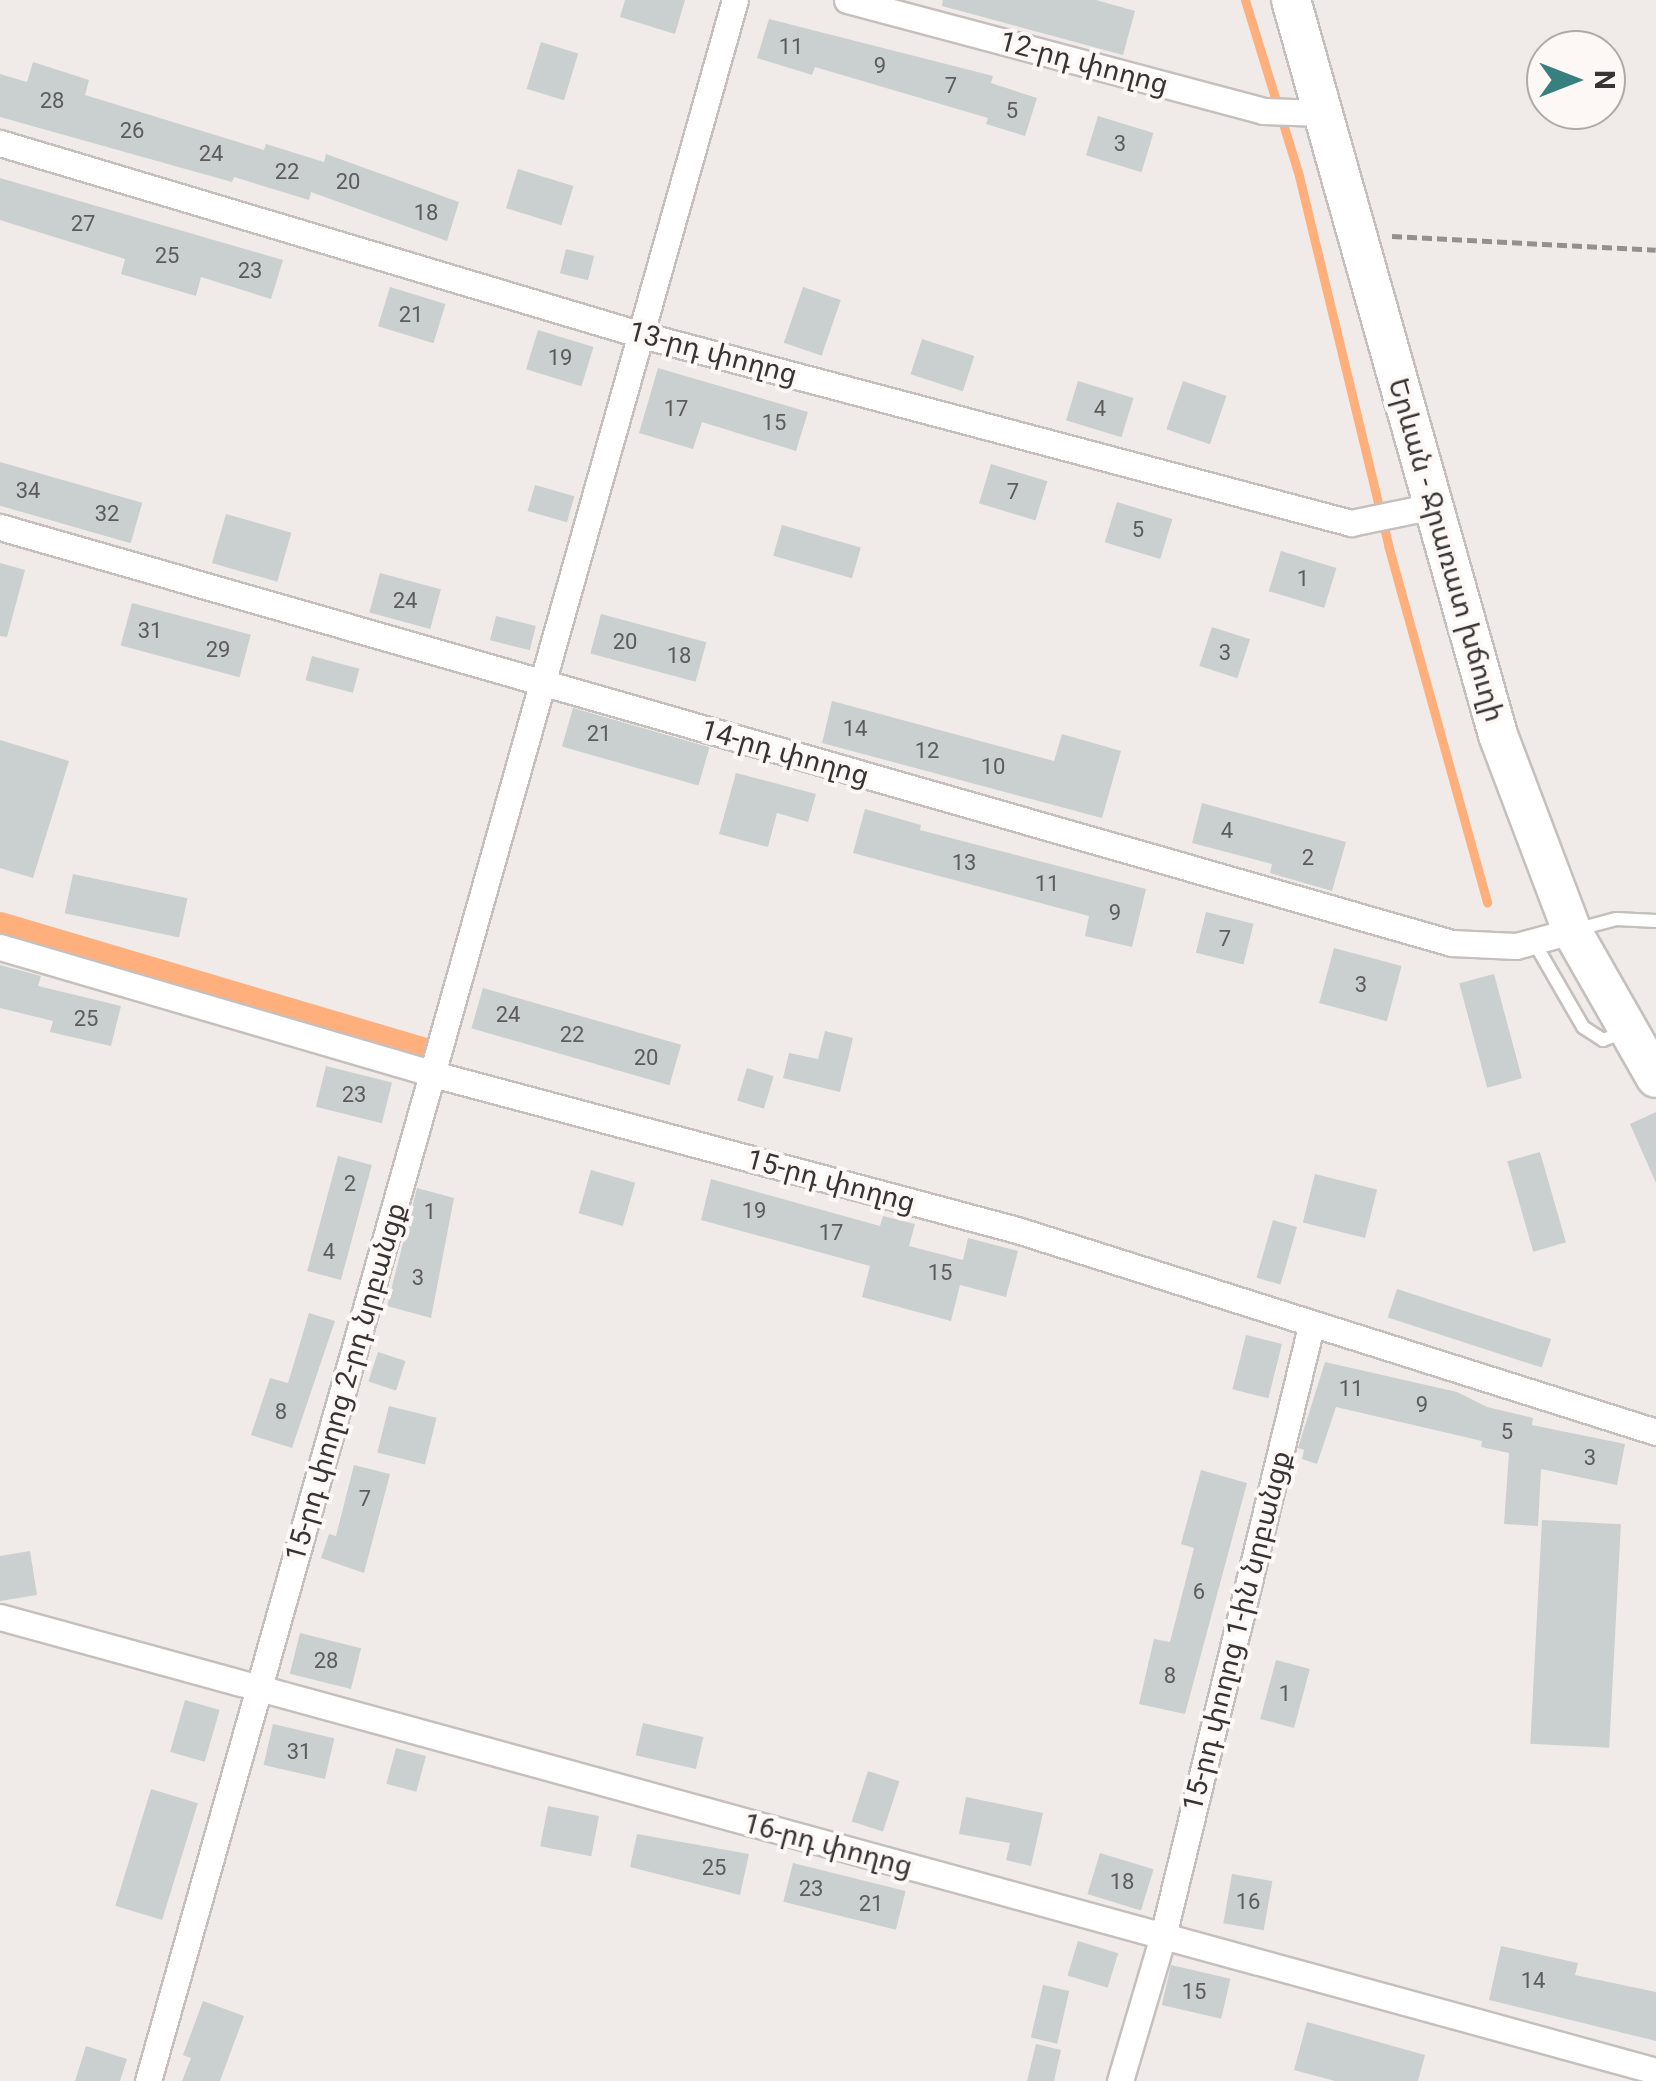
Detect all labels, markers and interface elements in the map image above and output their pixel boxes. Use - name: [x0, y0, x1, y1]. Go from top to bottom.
- street label: 12-րդ փողոց: [996, 24, 1172, 102]
- north arrow: [1526, 30, 1626, 130]
- house number: 11: [779, 34, 803, 60]
- house number: 9: [874, 53, 886, 79]
- text: N: [1588, 70, 1621, 90]
- house number: 7: [945, 73, 957, 99]
- house number: 28: [40, 88, 64, 114]
- house number: 5: [1006, 98, 1018, 124]
- house number: 26: [120, 118, 144, 144]
- house number: 3: [1114, 131, 1126, 157]
- house number: 24: [199, 141, 223, 167]
- house number: 22: [275, 159, 299, 185]
- house number: 20: [336, 169, 360, 195]
- house number: 18: [414, 200, 438, 226]
- house number: 27: [71, 211, 95, 237]
- house number: 25: [155, 243, 179, 269]
- house number: 23: [238, 258, 262, 284]
- house number: 21: [399, 302, 423, 328]
- street label: 13-րդ փողոց: [625, 314, 801, 392]
- house number: 19: [548, 345, 572, 371]
- street label: Երևան - Ջրառատ խճուղի: [1381, 374, 1511, 726]
- house number: 17: [664, 396, 688, 422]
- house number: 4: [1094, 396, 1106, 422]
- house number: 15: [762, 410, 786, 436]
- house number: 34: [16, 478, 40, 504]
- house number: 7: [1007, 479, 1019, 505]
- house number: 32: [95, 501, 119, 527]
- house number: 5: [1132, 517, 1144, 543]
- house number: 1: [1297, 566, 1309, 592]
- house number: 24: [393, 588, 417, 614]
- house number: 31: [138, 618, 162, 644]
- house number: 20: [613, 629, 637, 655]
- house number: 29: [206, 637, 230, 663]
- house number: 3: [1219, 640, 1231, 666]
- house number: 18: [667, 643, 691, 669]
- street label: 14-րդ փողոց: [697, 713, 873, 793]
- house number: 14: [843, 716, 867, 742]
- house number: 21: [587, 721, 611, 747]
- house number: 12: [915, 738, 939, 764]
- house number: 10: [981, 754, 1005, 780]
- house number: 4: [1221, 818, 1233, 844]
- house number: 2: [1302, 845, 1314, 871]
- house number: 13: [952, 850, 976, 876]
- house number: 11: [1035, 871, 1059, 897]
- house number: 9: [1109, 900, 1121, 926]
- house number: 7: [1219, 926, 1231, 952]
- house number: 3: [1355, 972, 1367, 998]
- house number: 24: [496, 1002, 520, 1028]
- house number: 25: [74, 1006, 98, 1032]
- house number: 22: [560, 1022, 584, 1048]
- house number: 20: [634, 1045, 658, 1071]
- house number: 23: [342, 1082, 366, 1108]
- street label: 15-րդ փողոց: [743, 1142, 919, 1220]
- house number: 2: [344, 1171, 356, 1197]
- house number: 19: [742, 1198, 766, 1224]
- street label: 15-րդ փողոց 2-րդ նրբանցք: [279, 1199, 413, 1565]
- house number: 1: [424, 1199, 436, 1225]
- house number: 17: [819, 1220, 843, 1246]
- house number: 4: [323, 1239, 335, 1265]
- house number: 15: [928, 1260, 952, 1286]
- house number: 3: [412, 1265, 424, 1291]
- house number: 11: [1339, 1376, 1363, 1402]
- house number: 9: [1416, 1392, 1428, 1418]
- house number: 8: [275, 1399, 287, 1425]
- house number: 5: [1501, 1419, 1513, 1445]
- house number: 3: [1584, 1445, 1596, 1471]
- street label: 15-րդ փողոց 1-ին նրբանցք: [1176, 1447, 1298, 1815]
- house number: 7: [359, 1486, 371, 1512]
- house number: 6: [1193, 1579, 1205, 1605]
- house number: 28: [314, 1648, 338, 1674]
- house number: 8: [1164, 1663, 1176, 1689]
- house number: 1: [1279, 1681, 1291, 1707]
- house number: 31: [287, 1739, 311, 1765]
- street label: 16-րդ փողոց: [740, 1806, 916, 1884]
- house number: 25: [702, 1855, 726, 1881]
- house number: 18: [1110, 1869, 1134, 1895]
- house number: 23: [799, 1876, 823, 1902]
- house number: 16: [1236, 1889, 1260, 1915]
- house number: 21: [859, 1891, 883, 1917]
- house number: 14: [1521, 1968, 1545, 1994]
- house number: 15: [1182, 1979, 1206, 2005]

